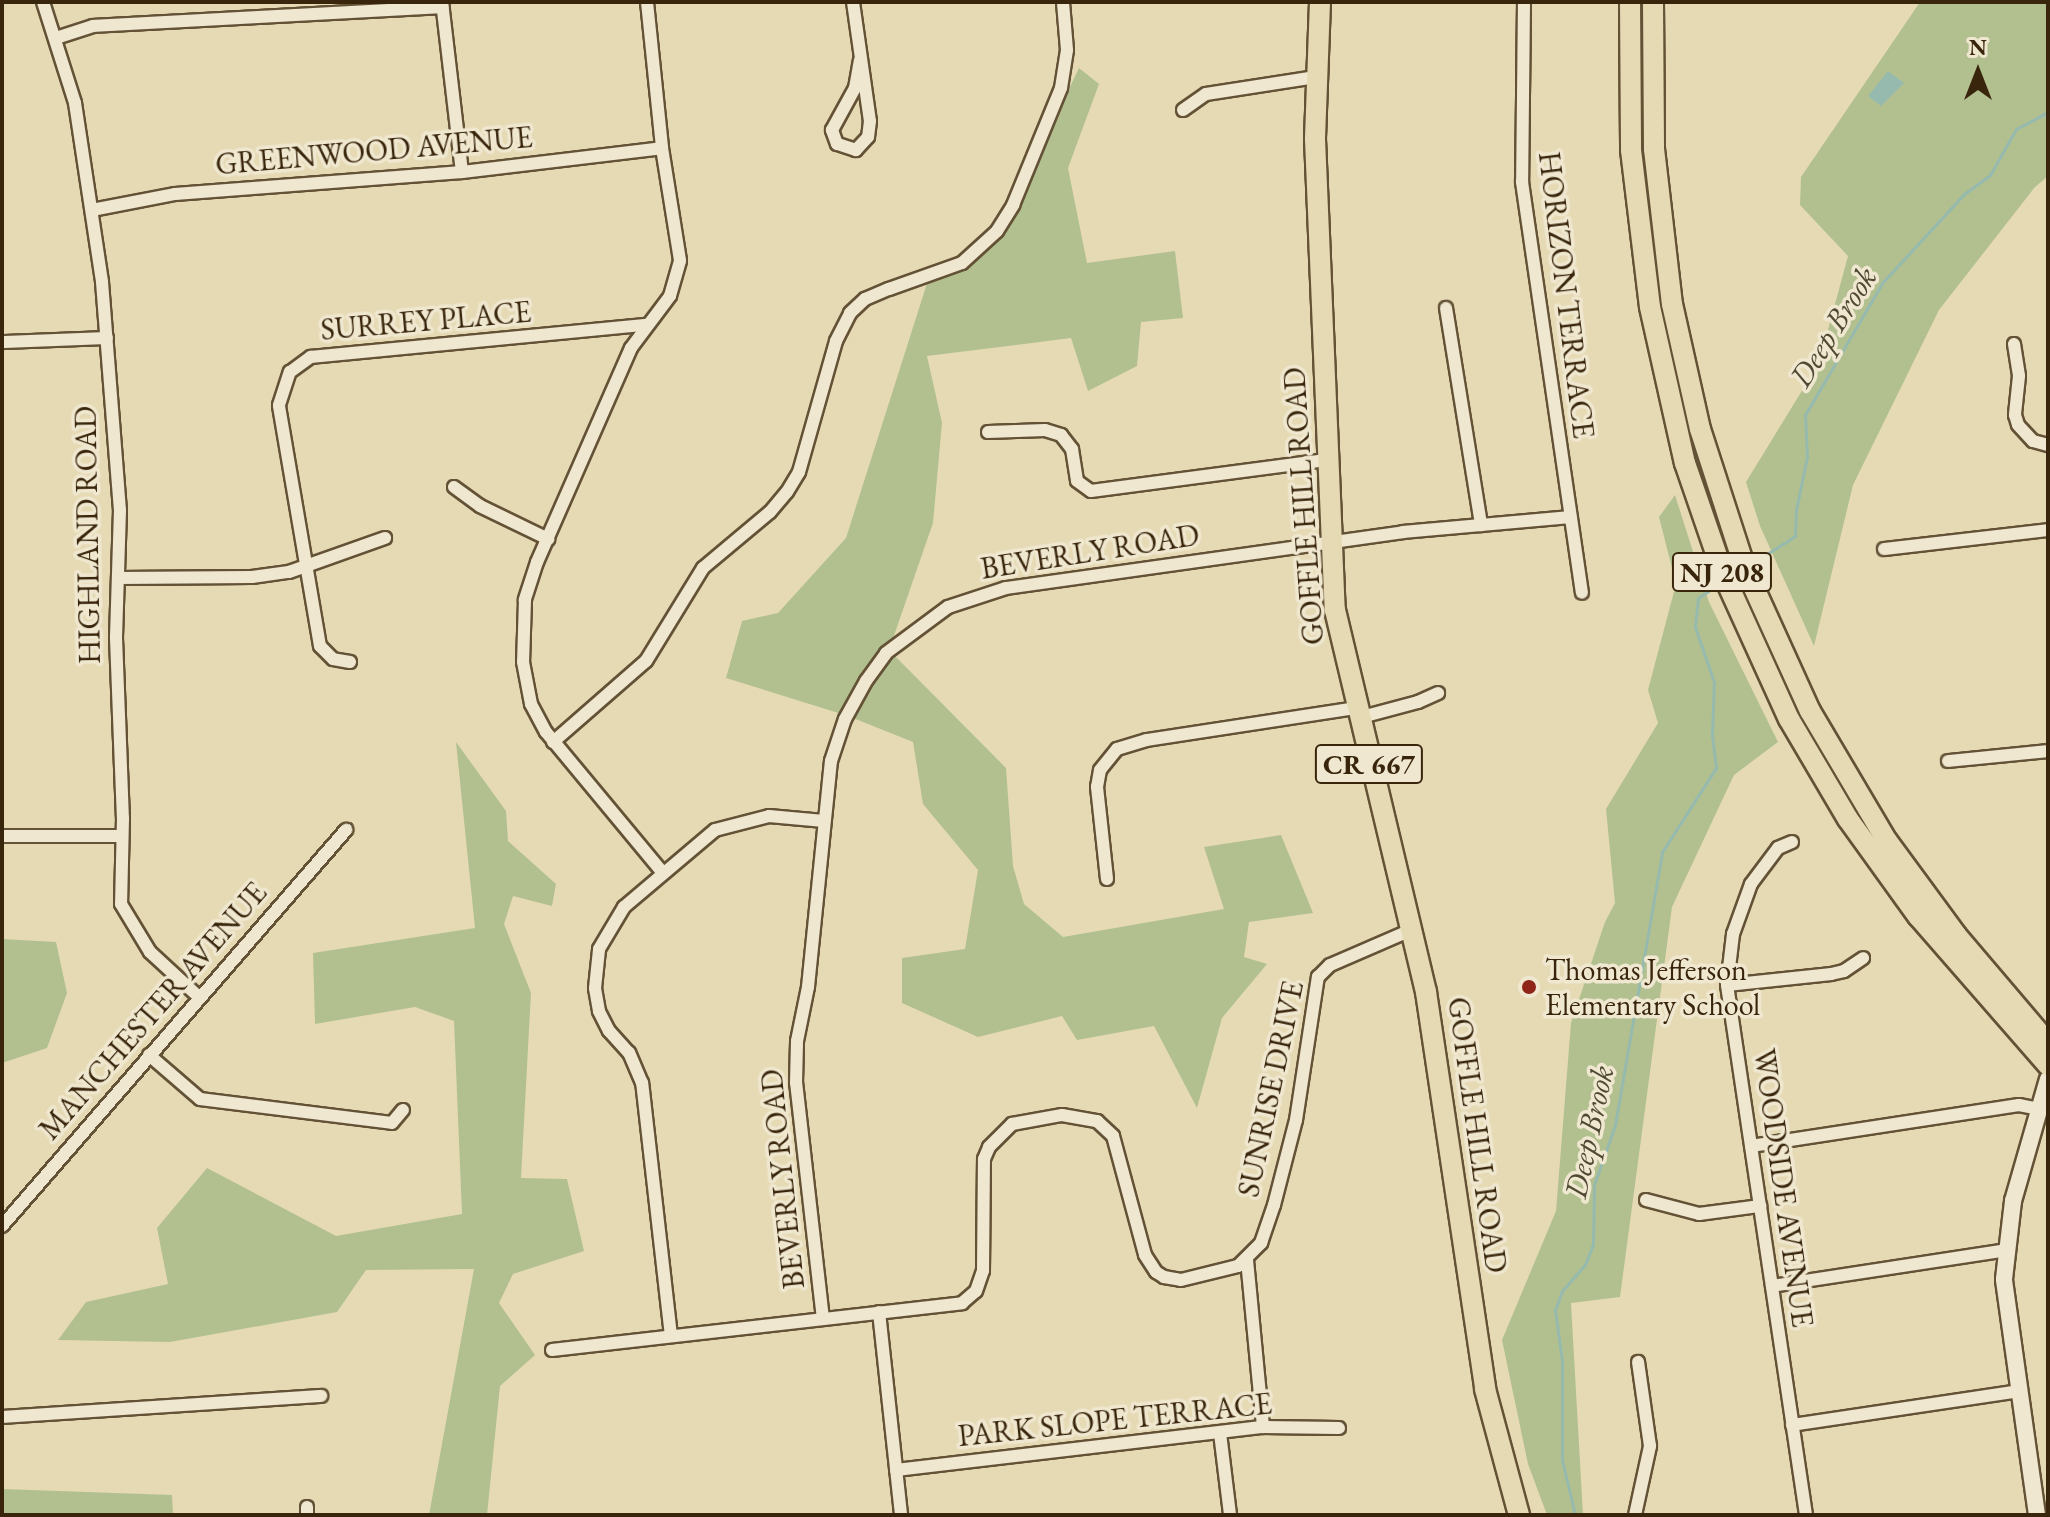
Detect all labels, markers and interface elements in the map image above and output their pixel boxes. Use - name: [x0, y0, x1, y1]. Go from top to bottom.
- north arrow: [1938, 32, 2018, 112]
- text: N: [1969, 33, 1987, 62]
- street label: GREENWOOD AVENUE: [214, 119, 534, 183]
- street label: HORIZON TERRACE: [1531, 150, 1601, 440]
- water label: Deep Brook: [1781, 260, 1885, 394]
- street label: SURREY PLACE: [319, 294, 533, 348]
- street label: GOFFLE HILL ROAD: [1276, 366, 1332, 646]
- street label: HIGHLAND ROAD: [68, 406, 108, 664]
- street label: BEVERLY ROAD: [978, 517, 1202, 587]
- road number: NJ 208: [1670, 548, 1774, 596]
- road number: CR 667: [1313, 740, 1425, 788]
- street label: MANCHESTER AVENUE: [32, 875, 274, 1147]
- place label: Thomas Jefferson Elementary School: [1545, 952, 1760, 1022]
- street label: SUNRISE DRIVE: [1231, 978, 1311, 1200]
- marker: Thomas Jefferson Elementary School: [1520, 978, 1538, 996]
- street label: GOFFLE HILL ROAD: [1440, 995, 1514, 1275]
- street label: WOODSIDE AVENUE: [1746, 1046, 1820, 1330]
- water label: Deep Brook: [1556, 1062, 1622, 1202]
- street label: BEVERLY ROAD: [754, 1067, 812, 1291]
- street label: PARK SLOPE TERRACE: [956, 1386, 1274, 1454]

